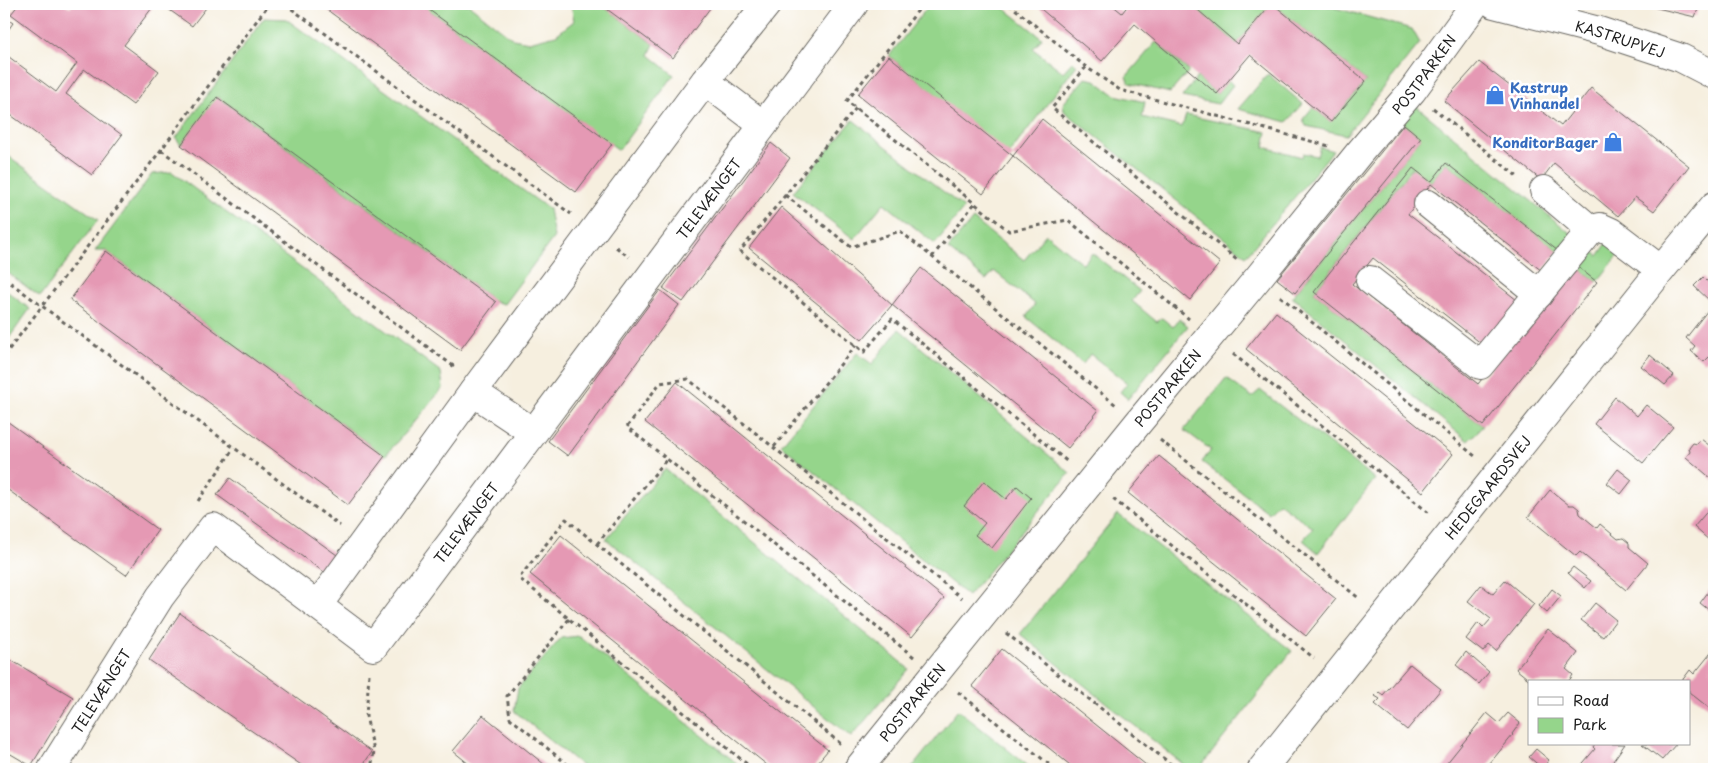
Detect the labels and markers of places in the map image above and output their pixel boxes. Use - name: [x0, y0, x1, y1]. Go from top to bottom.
- place label: Kastrup Vinhandel: [1510, 77, 1579, 114]
- shop icon: Kastrup Vinhandel: [1484, 84, 1506, 106]
- shop icon: KonditorBager: [1602, 131, 1624, 153]
- place label: KonditorBager: [1492, 132, 1599, 153]

